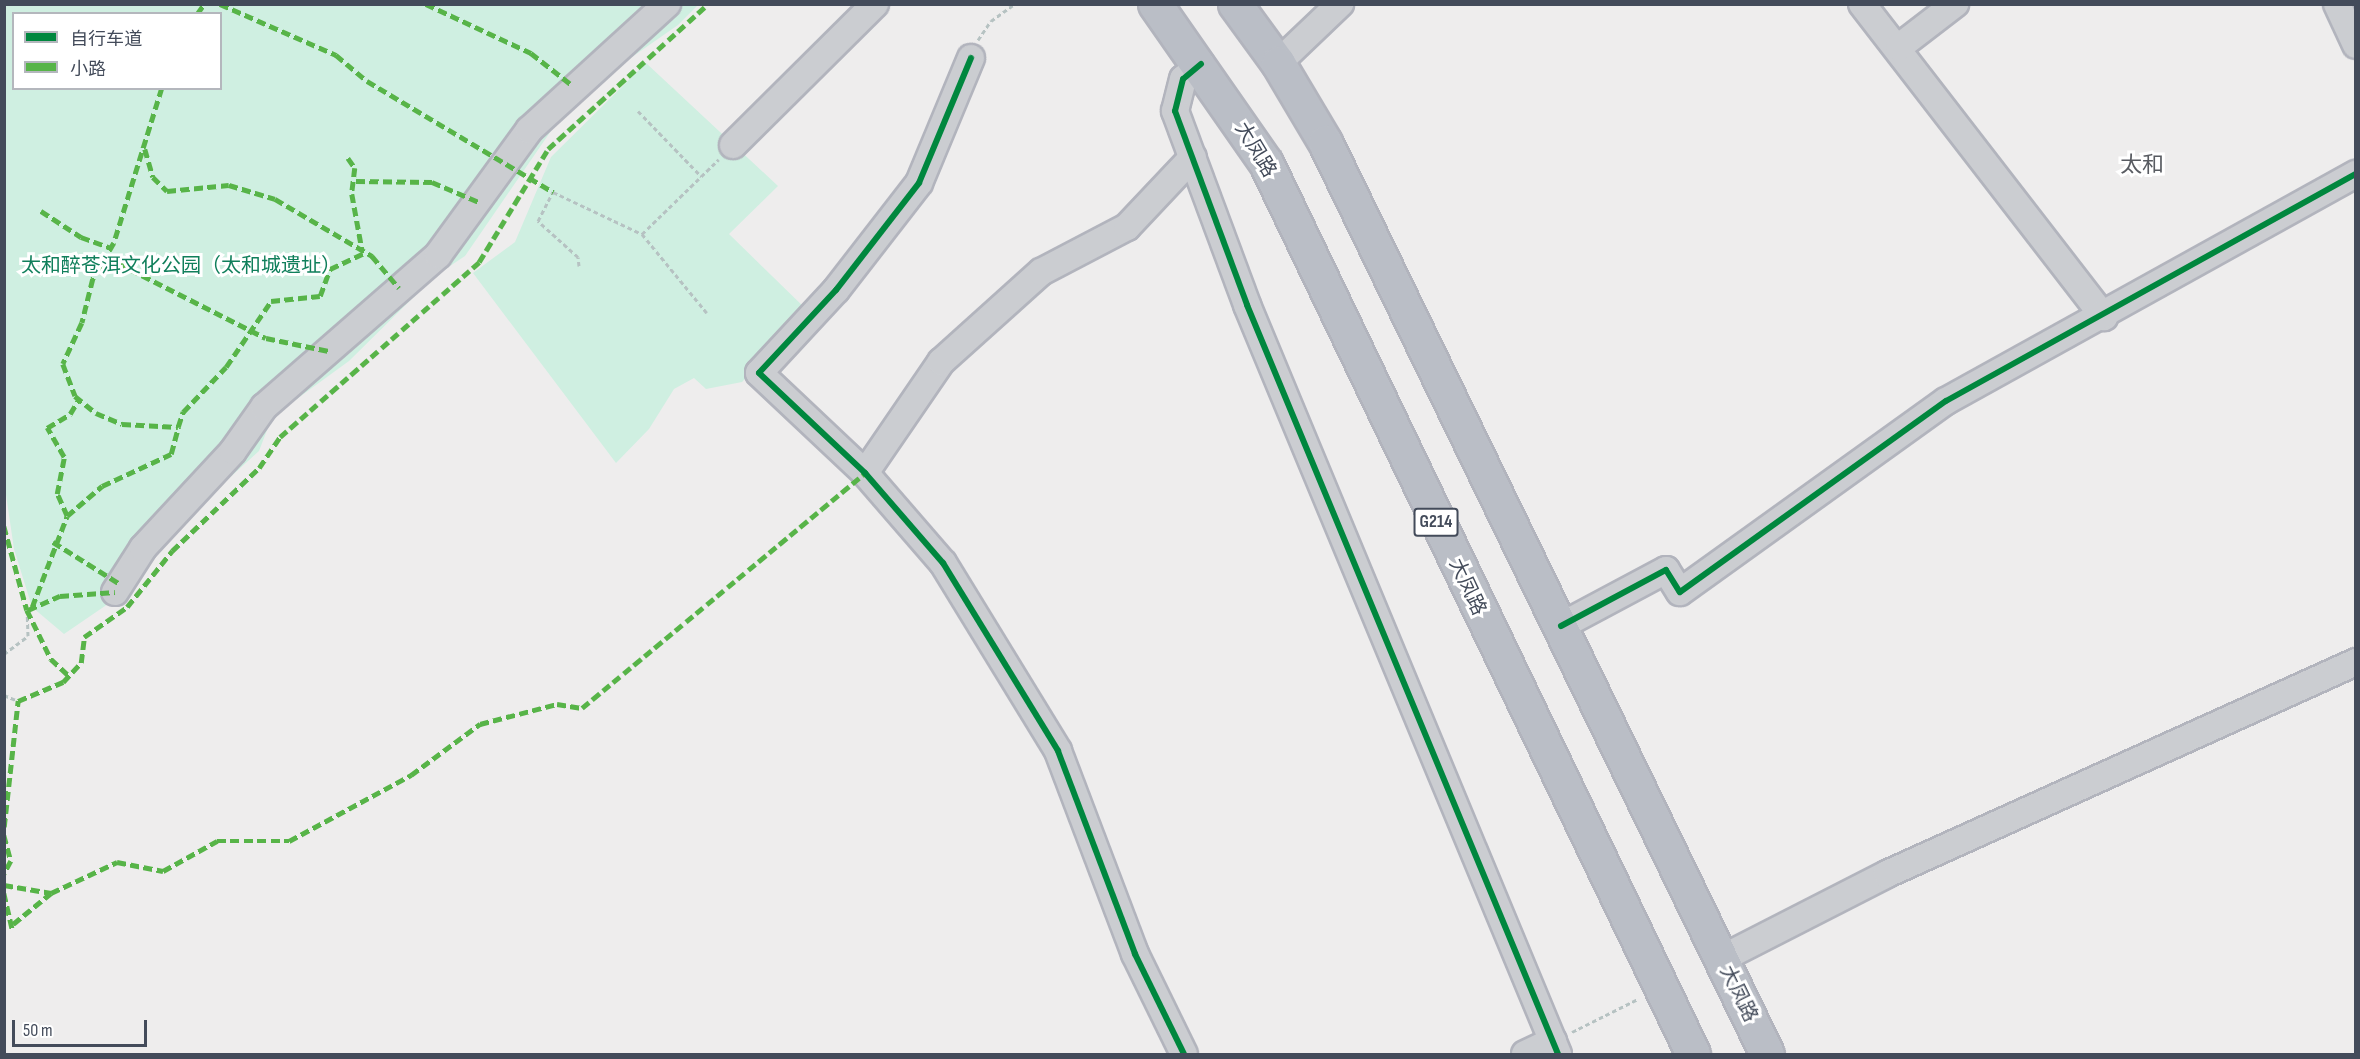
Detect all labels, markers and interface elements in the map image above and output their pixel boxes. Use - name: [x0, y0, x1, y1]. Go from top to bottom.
- legend: [12, 12, 222, 90]
- text: 自行车道: [70, 29, 142, 50]
- text: 小路: [70, 59, 106, 80]
- street label: 大凤路: [1229, 118, 1281, 182]
- district label: 太和: [2120, 153, 2164, 179]
- park label: 太和醉苍洱文化公园（太和城遗址）: [21, 254, 341, 278]
- road number: G214: [1414, 507, 1458, 537]
- street label: 大凤路: [1443, 555, 1491, 619]
- street label: 大凤路: [1714, 962, 1762, 1026]
- scale bar: [15, 1008, 150, 1046]
- text: 50 m: [23, 1020, 53, 1041]

